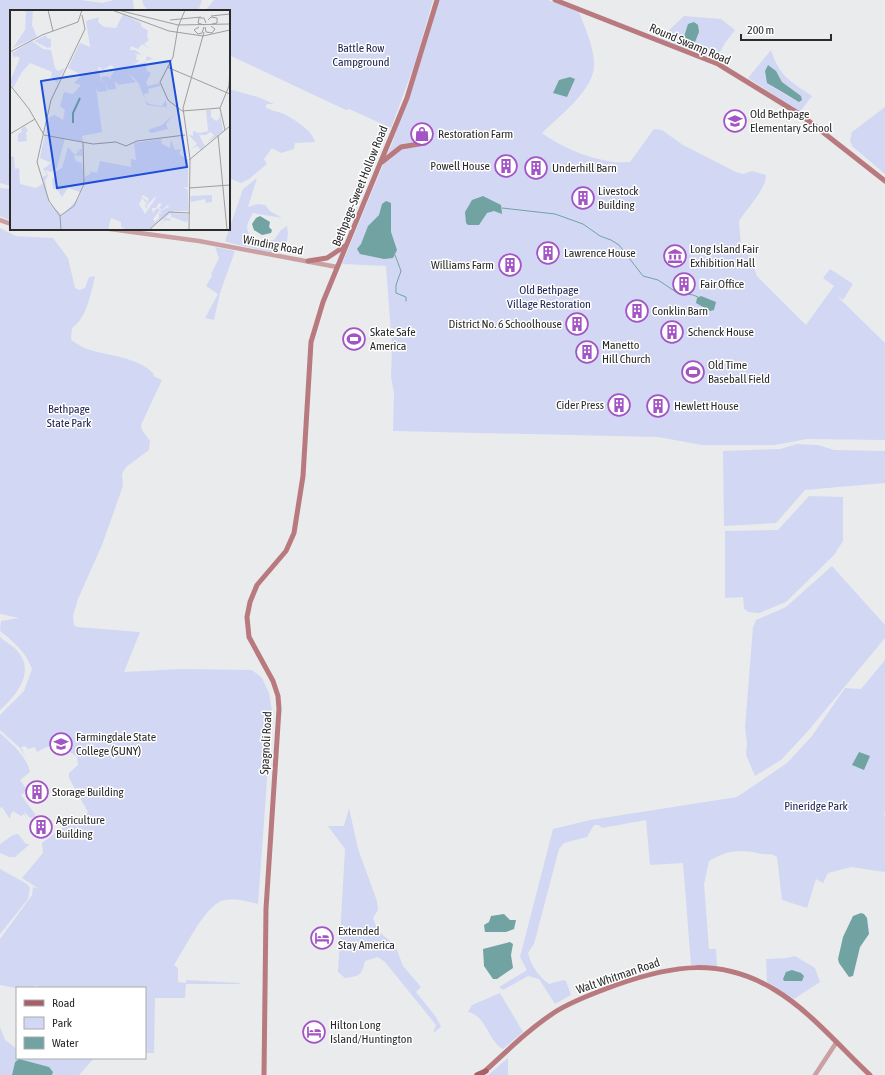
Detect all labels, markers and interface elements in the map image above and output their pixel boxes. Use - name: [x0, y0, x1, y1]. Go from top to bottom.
- inset map: [10, 10, 230, 230]
- scale bar: [741, 16, 831, 42]
- street label: Round Swamp Road: [647, 21, 733, 67]
- text: 200 m: [747, 23, 774, 37]
- park label: Battle Row Campground: [333, 41, 389, 69]
- place label: Old Bethpage Elementary School: [750, 107, 833, 135]
- school or university icon: Old Bethpage Elementary School: [722, 108, 748, 134]
- shop icon: Restoration Farm: [409, 121, 435, 147]
- street label: Bethpage-Sweet Hollow Road: [329, 124, 391, 248]
- place label: Restoration Farm: [438, 127, 513, 141]
- building icon: Powell House: [493, 153, 519, 179]
- building icon: Underhill Barn: [523, 155, 549, 181]
- place label: Powell House: [430, 159, 490, 173]
- place label: Underhill Barn: [552, 161, 617, 175]
- place label: Livestock Building: [598, 184, 639, 212]
- building icon: Livestock Building: [570, 185, 596, 211]
- street label: Winding Road: [242, 232, 304, 258]
- building icon: Lawrence House: [535, 240, 561, 266]
- place label: Long Island Fair Exhibition Hall: [690, 242, 759, 270]
- museum icon: Long Island Fair Exhibition Hall: [662, 243, 688, 269]
- place label: Lawrence House: [564, 246, 636, 260]
- building icon: Williams Farm: [497, 252, 523, 278]
- place label: Williams Farm: [431, 258, 494, 272]
- building icon: Fair Office: [671, 271, 697, 297]
- place label: Fair Office: [700, 277, 744, 291]
- park label: Old Bethpage Village Restoration: [507, 283, 591, 311]
- building icon: Conklin Barn: [624, 298, 650, 324]
- place label: Conklin Barn: [652, 304, 708, 318]
- building icon: District No. 6 Schoolhouse: [564, 311, 590, 337]
- place label: District No. 6 Schoolhouse: [449, 317, 562, 331]
- building icon: Schenck House: [659, 319, 685, 345]
- place label: Skate Safe America: [370, 325, 416, 353]
- place label: Schenck House: [688, 325, 754, 339]
- sports icon: Skate Safe America: [341, 326, 367, 352]
- place label: Manetto Hill Church: [602, 338, 651, 366]
- building icon: Manetto Hill Church: [574, 339, 600, 365]
- place label: Old Time Baseball Field: [708, 358, 770, 386]
- sports icon: Old Time Baseball Field: [680, 359, 706, 385]
- building icon: Cider Press: [606, 392, 632, 418]
- building icon: Hewlett House: [645, 393, 671, 419]
- place label: Cider Press: [556, 398, 604, 412]
- place label: Hewlett House: [674, 399, 739, 413]
- park label: Bethpage State Park: [47, 402, 92, 430]
- street label: Spagnoli Road: [257, 711, 275, 775]
- place label: Farmingdale State College (SUNY): [76, 730, 156, 758]
- school or university icon: Farmingdale State College (SUNY): [48, 731, 74, 757]
- building icon: Storage Building: [24, 779, 50, 805]
- place label: Storage Building: [52, 785, 124, 799]
- park label: Pineridge Park: [784, 799, 849, 813]
- place label: Agriculture Building: [56, 813, 105, 841]
- building icon: Agriculture Building: [28, 814, 54, 840]
- place label: Extended Stay America: [338, 924, 395, 952]
- hotel icon: Extended Stay America: [309, 925, 335, 951]
- street label: Walt Whitman Road: [574, 955, 662, 997]
- legend: [16, 987, 146, 1059]
- text: Road: [52, 996, 75, 1010]
- text: Park: [52, 1016, 73, 1030]
- place label: Hilton Long Island/Huntington: [330, 1018, 412, 1046]
- hotel icon: Hilton Long Island/Huntington: [301, 1019, 327, 1045]
- text: Water: [52, 1036, 79, 1050]

